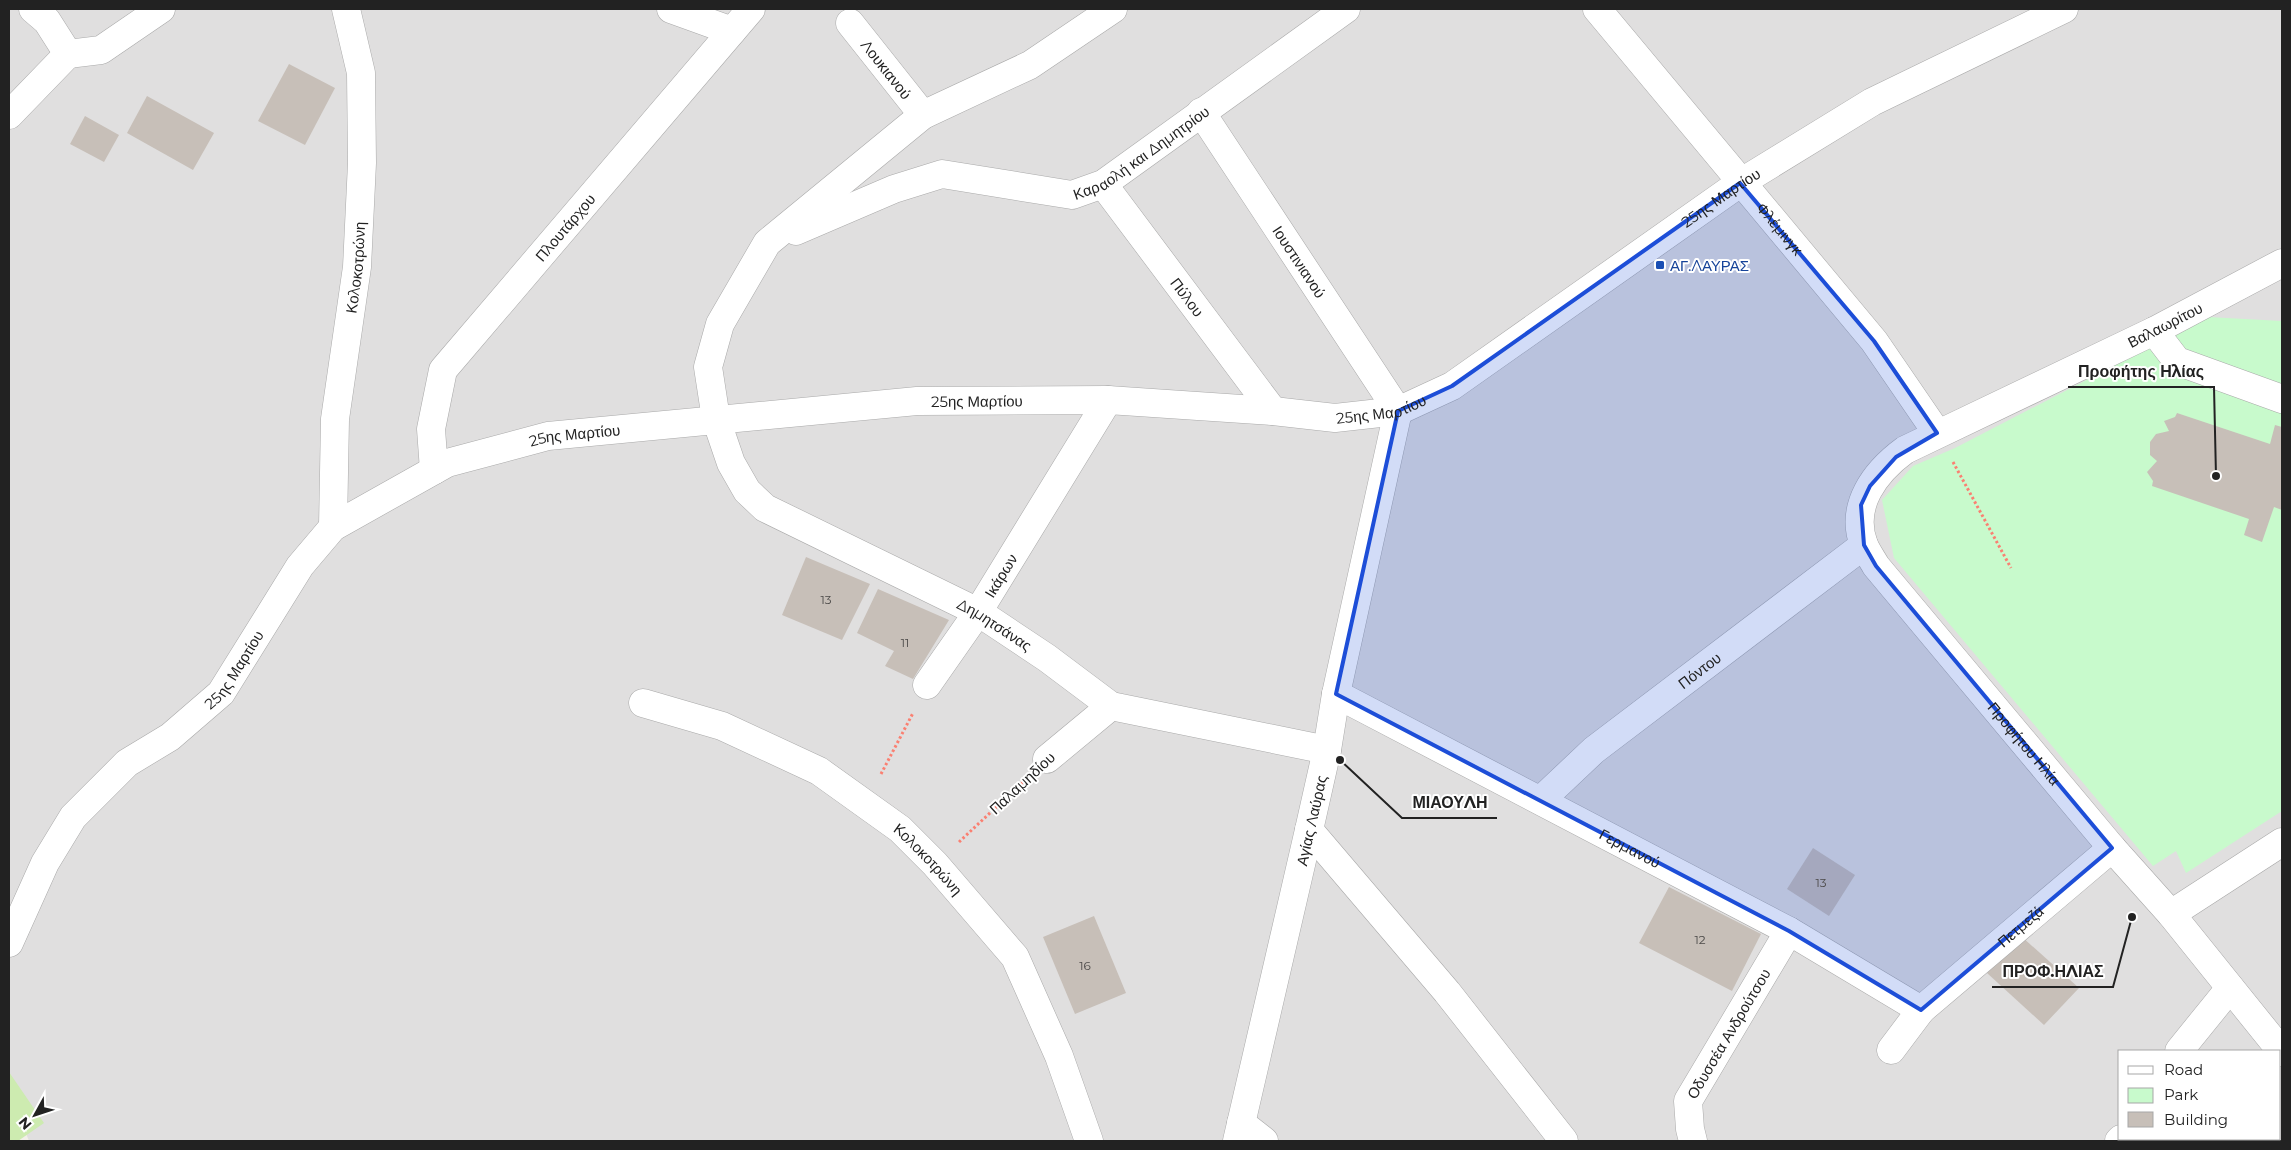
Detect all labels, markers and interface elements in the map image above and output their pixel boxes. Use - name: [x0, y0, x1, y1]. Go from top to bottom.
- street label: Λουκιανού: [857, 36, 916, 103]
- street label: Καραολή και Δημητρίου: [1070, 101, 1213, 203]
- street label: 25ης Μαρτίου: [1677, 164, 1764, 231]
- street label: Πλουτάρχου: [531, 189, 599, 265]
- street label: Φλέμινγκ: [1753, 198, 1808, 259]
- street label: Κολοκοτρώνη: [341, 221, 369, 315]
- street label: Ιουστινιανού: [1269, 222, 1330, 301]
- place label: ΑΓ.ΛΑΥΡΑΣ: [1670, 256, 1749, 275]
- marker: ΑΓ.ΛΑΥΡΑΣ: [1654, 259, 1666, 271]
- street label: Πύλου: [1167, 274, 1208, 320]
- street label: Βαλαωρίτου: [2124, 298, 2206, 352]
- callout: Προφήτης Ηλίας: [2068, 356, 2214, 387]
- text: Προφήτης Ηλίας: [2078, 362, 2204, 381]
- street label: 25ης Μαρτίου: [1335, 390, 1429, 427]
- street label: 25ης Μαρτίου: [931, 391, 1023, 410]
- street label: 25ης Μαρτίου: [527, 420, 621, 450]
- street label: Ικάρων: [980, 550, 1021, 601]
- house number: 13: [820, 592, 832, 607]
- street label: Δημητσάνας: [954, 594, 1036, 655]
- street label: 25ης Μαρτίου: [200, 627, 267, 713]
- house number: 11: [901, 635, 909, 650]
- street label: Πόντου: [1674, 648, 1724, 692]
- street label: Προφήτου Ηλία: [1984, 698, 2065, 789]
- street label: Παλαμηδίου: [985, 748, 1059, 818]
- street label: Αγίας Λαύρας: [1292, 773, 1331, 868]
- callout: ΜΙΑΟΥΛΗ: [1402, 787, 1497, 818]
- text: ΜΙΑΟΥΛΗ: [1412, 793, 1488, 812]
- street label: Κολοκοτρώνη: [890, 818, 967, 899]
- street label: Γερμανού: [1596, 824, 1664, 872]
- house number: 13: [1815, 875, 1827, 890]
- street label: Πετμεζά: [1993, 901, 2047, 951]
- house number: 12: [1694, 932, 1706, 947]
- callout: ΠΡΟΦ.ΗΛΙΑΣ: [1992, 956, 2113, 987]
- house number: 16: [1079, 958, 1091, 973]
- text: ΠΡΟΦ.ΗΛΙΑΣ: [2002, 962, 2104, 981]
- street label: Οδυσσέα Ανδρούτσου: [1682, 965, 1774, 1102]
- legend: [2118, 1050, 2281, 1140]
- text: Road: [2164, 1060, 2203, 1079]
- text: Park: [2164, 1085, 2198, 1104]
- north arrow: [10, 1090, 60, 1140]
- text: Building: [2164, 1110, 2228, 1129]
- text: N: [15, 1113, 36, 1133]

